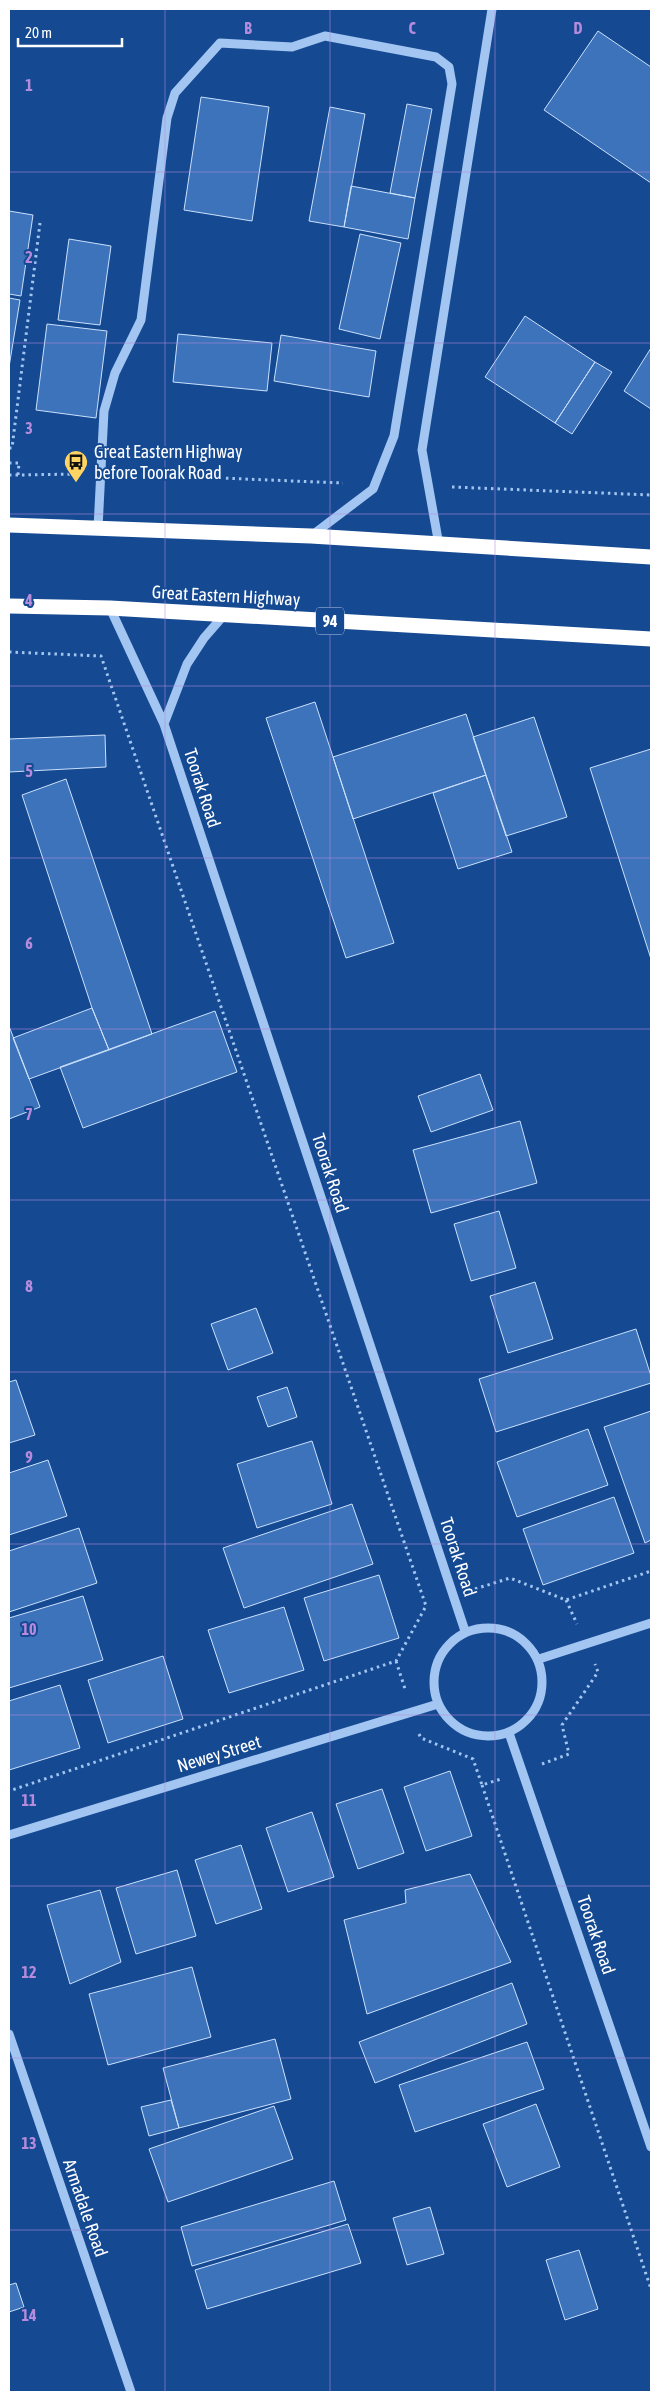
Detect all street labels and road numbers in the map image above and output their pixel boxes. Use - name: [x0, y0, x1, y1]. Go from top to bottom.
- street label: Great Eastern Highway: [151, 581, 301, 610]
- road number: 94: [316, 608, 344, 634]
- street label: Toorak Road: [180, 746, 225, 830]
- street label: Toorak Road: [308, 1131, 353, 1215]
- street label: Toorak Road: [436, 1515, 481, 1599]
- street label: Newey Street: [174, 1731, 263, 1776]
- street label: Toorak Road: [573, 1893, 620, 1977]
- street label: Armadale Road: [59, 2156, 112, 2259]

